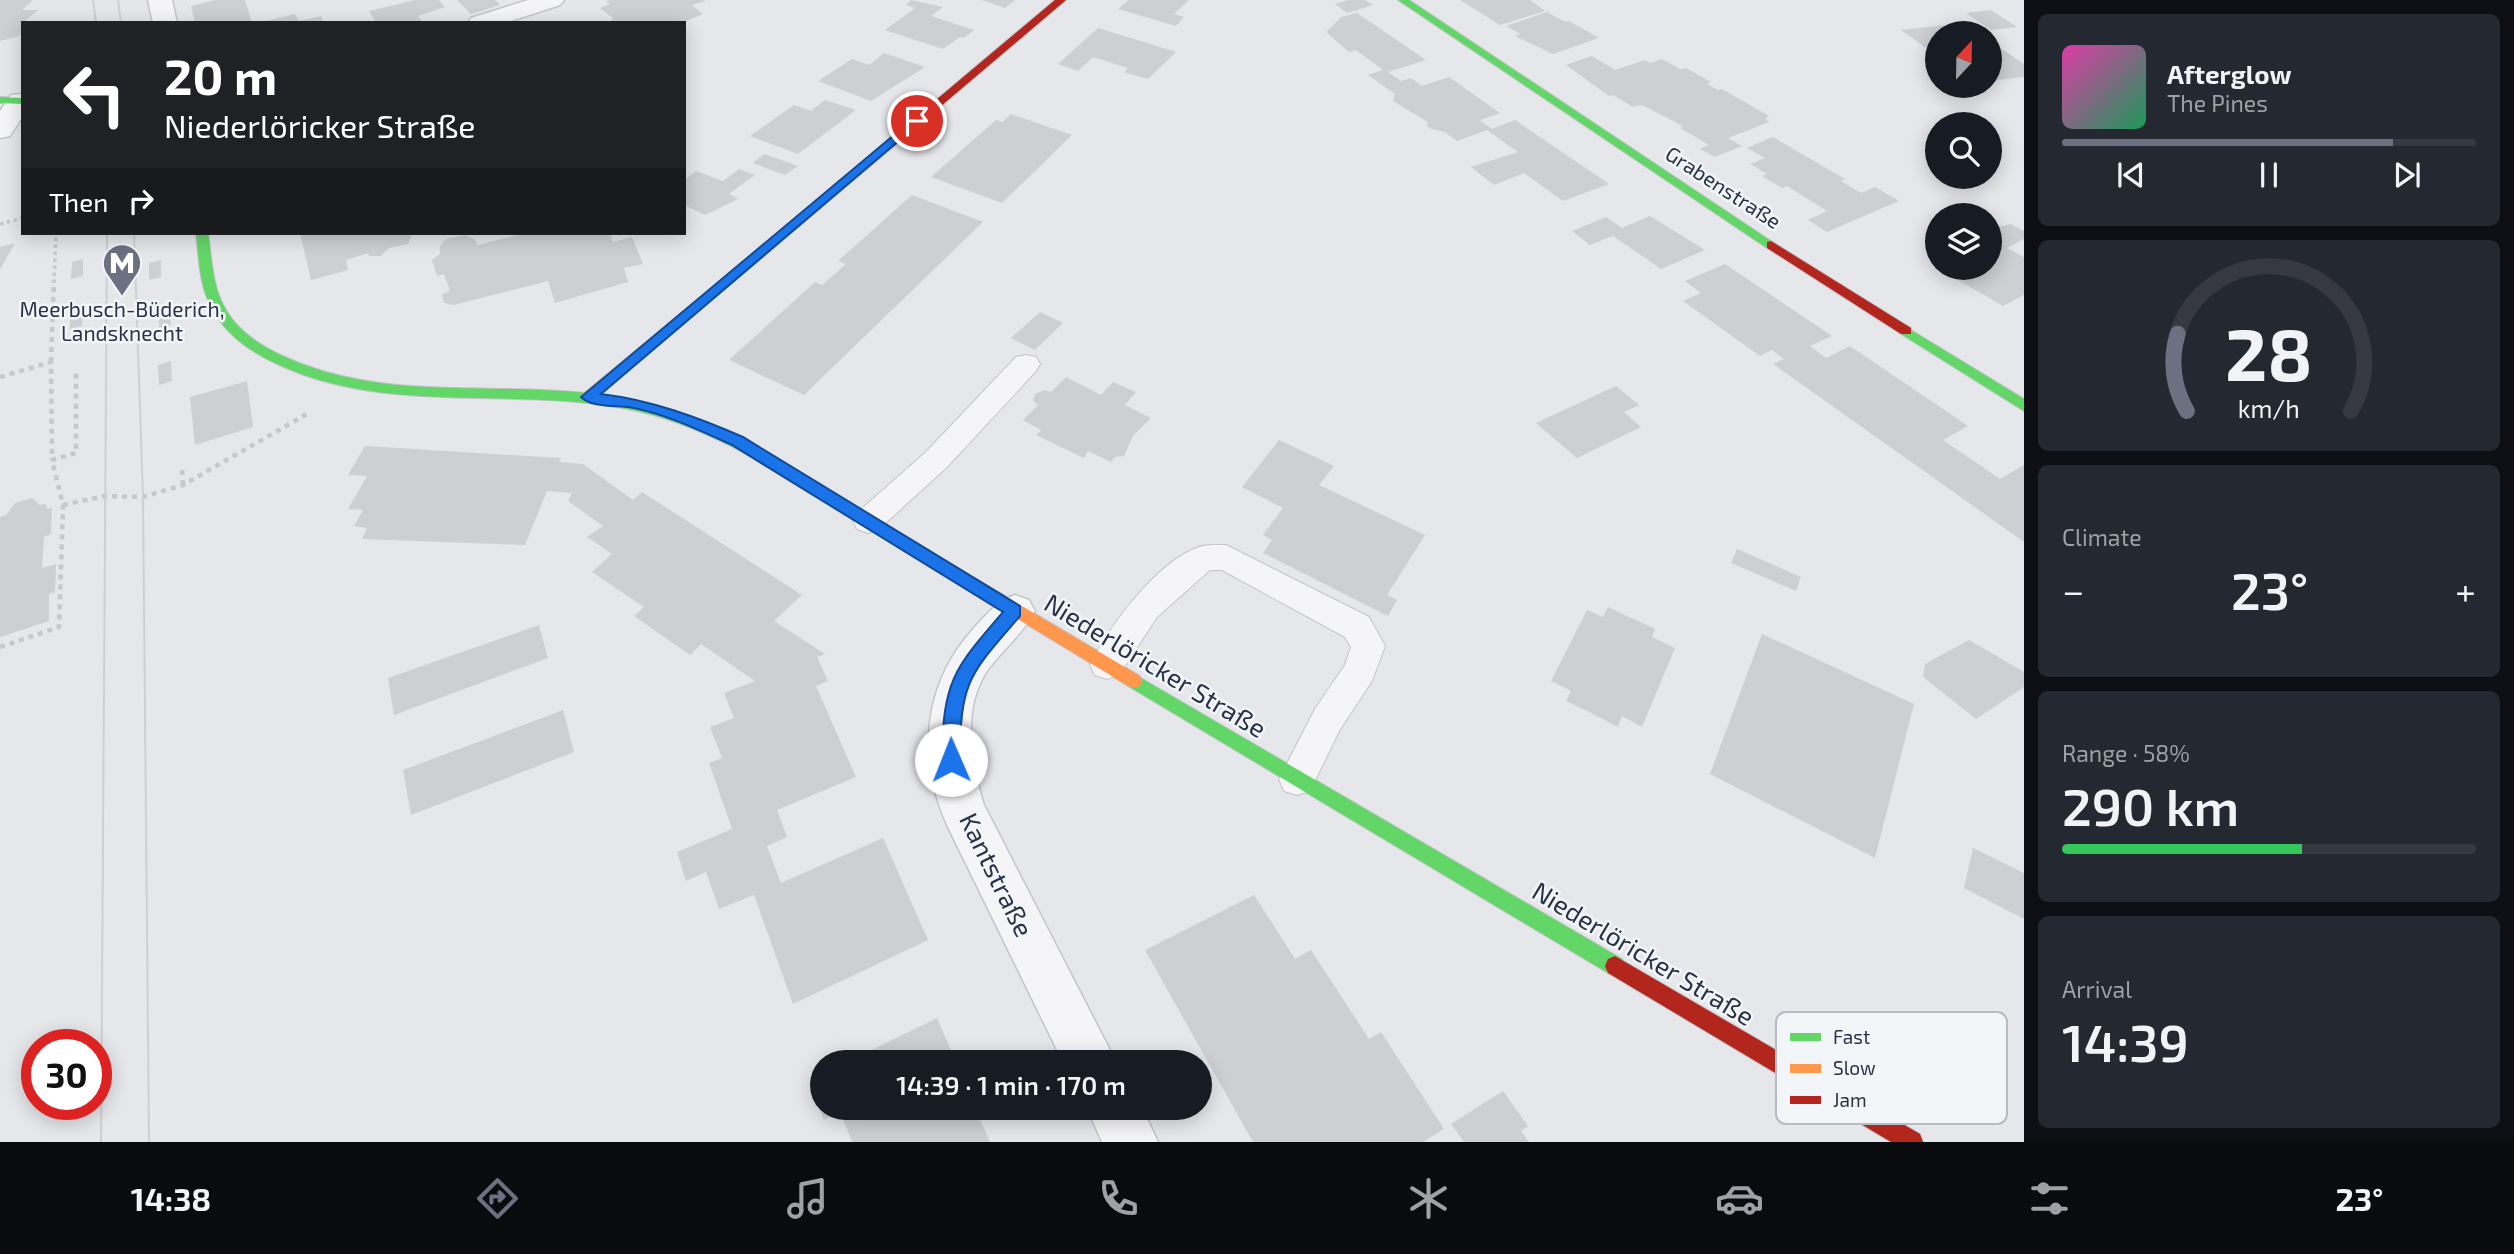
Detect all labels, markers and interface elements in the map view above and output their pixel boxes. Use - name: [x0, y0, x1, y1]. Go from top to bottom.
- north arrow: [1925, 21, 2002, 98]
- map controls: [1925, 21, 2002, 280]
- text: 20 m: [164, 46, 277, 105]
- icon: left: [49, 49, 140, 140]
- text: Afterglow: [2167, 58, 2292, 89]
- text: The Pines: [2167, 89, 2268, 117]
- pin: [887, 91, 947, 151]
- icon: arrive: [898, 102, 936, 140]
- text: Niederlöricker Straße: [164, 106, 476, 144]
- button: search: [1925, 112, 2002, 189]
- street label: Grabenstraße: [1661, 140, 1786, 233]
- icon: previous: [2112, 156, 2150, 194]
- icon: pause: [2250, 156, 2288, 194]
- icon: next: [2388, 156, 2426, 194]
- icon: right: [122, 182, 160, 220]
- text: Then: [49, 186, 108, 217]
- button: layers: [1925, 203, 2002, 280]
- metro station icon: Meerbusch-Büderich, Landsknecht: [101, 242, 143, 297]
- place label: Meerbusch-Büderich, Landsknecht: [19, 296, 225, 345]
- text: 28: [2225, 309, 2313, 397]
- text: km/h: [2238, 393, 2300, 423]
- text: Climate: [2062, 523, 2142, 551]
- text: 23°: [2231, 558, 2308, 620]
- text: −: [2062, 567, 2084, 613]
- text: +: [2455, 567, 2476, 613]
- street label: Niederlöricker Straße: [1039, 586, 1272, 743]
- position arrow: [914, 723, 988, 797]
- text: Range · 58%: [2062, 739, 2190, 767]
- text: 290 km: [2062, 774, 2239, 836]
- street label: Kantstraße: [954, 807, 1041, 941]
- street label: Niederlöricker Straße: [1527, 874, 1760, 1031]
- text: Arrival: [2062, 975, 2132, 1003]
- text: 14:39: [2062, 1010, 2189, 1072]
- legend: [1776, 1012, 2007, 1124]
- text: Fast: [1833, 1025, 1870, 1048]
- speed limit sign: 30: [21, 1029, 112, 1120]
- text: Slow: [1833, 1056, 1876, 1079]
- text: 14:39 · 1 min · 170 m: [896, 1069, 1126, 1100]
- text: Jam: [1833, 1088, 1867, 1111]
- icon: directions: [473, 1174, 522, 1223]
- icon: music: [783, 1174, 832, 1223]
- icon: phone: [1094, 1174, 1143, 1223]
- icon: climate: [1404, 1174, 1453, 1223]
- icon: car: [1715, 1174, 1764, 1223]
- icon: filters: [2025, 1174, 2074, 1223]
- text: 14:38: [131, 1179, 211, 1217]
- text: 23°: [2335, 1179, 2383, 1217]

